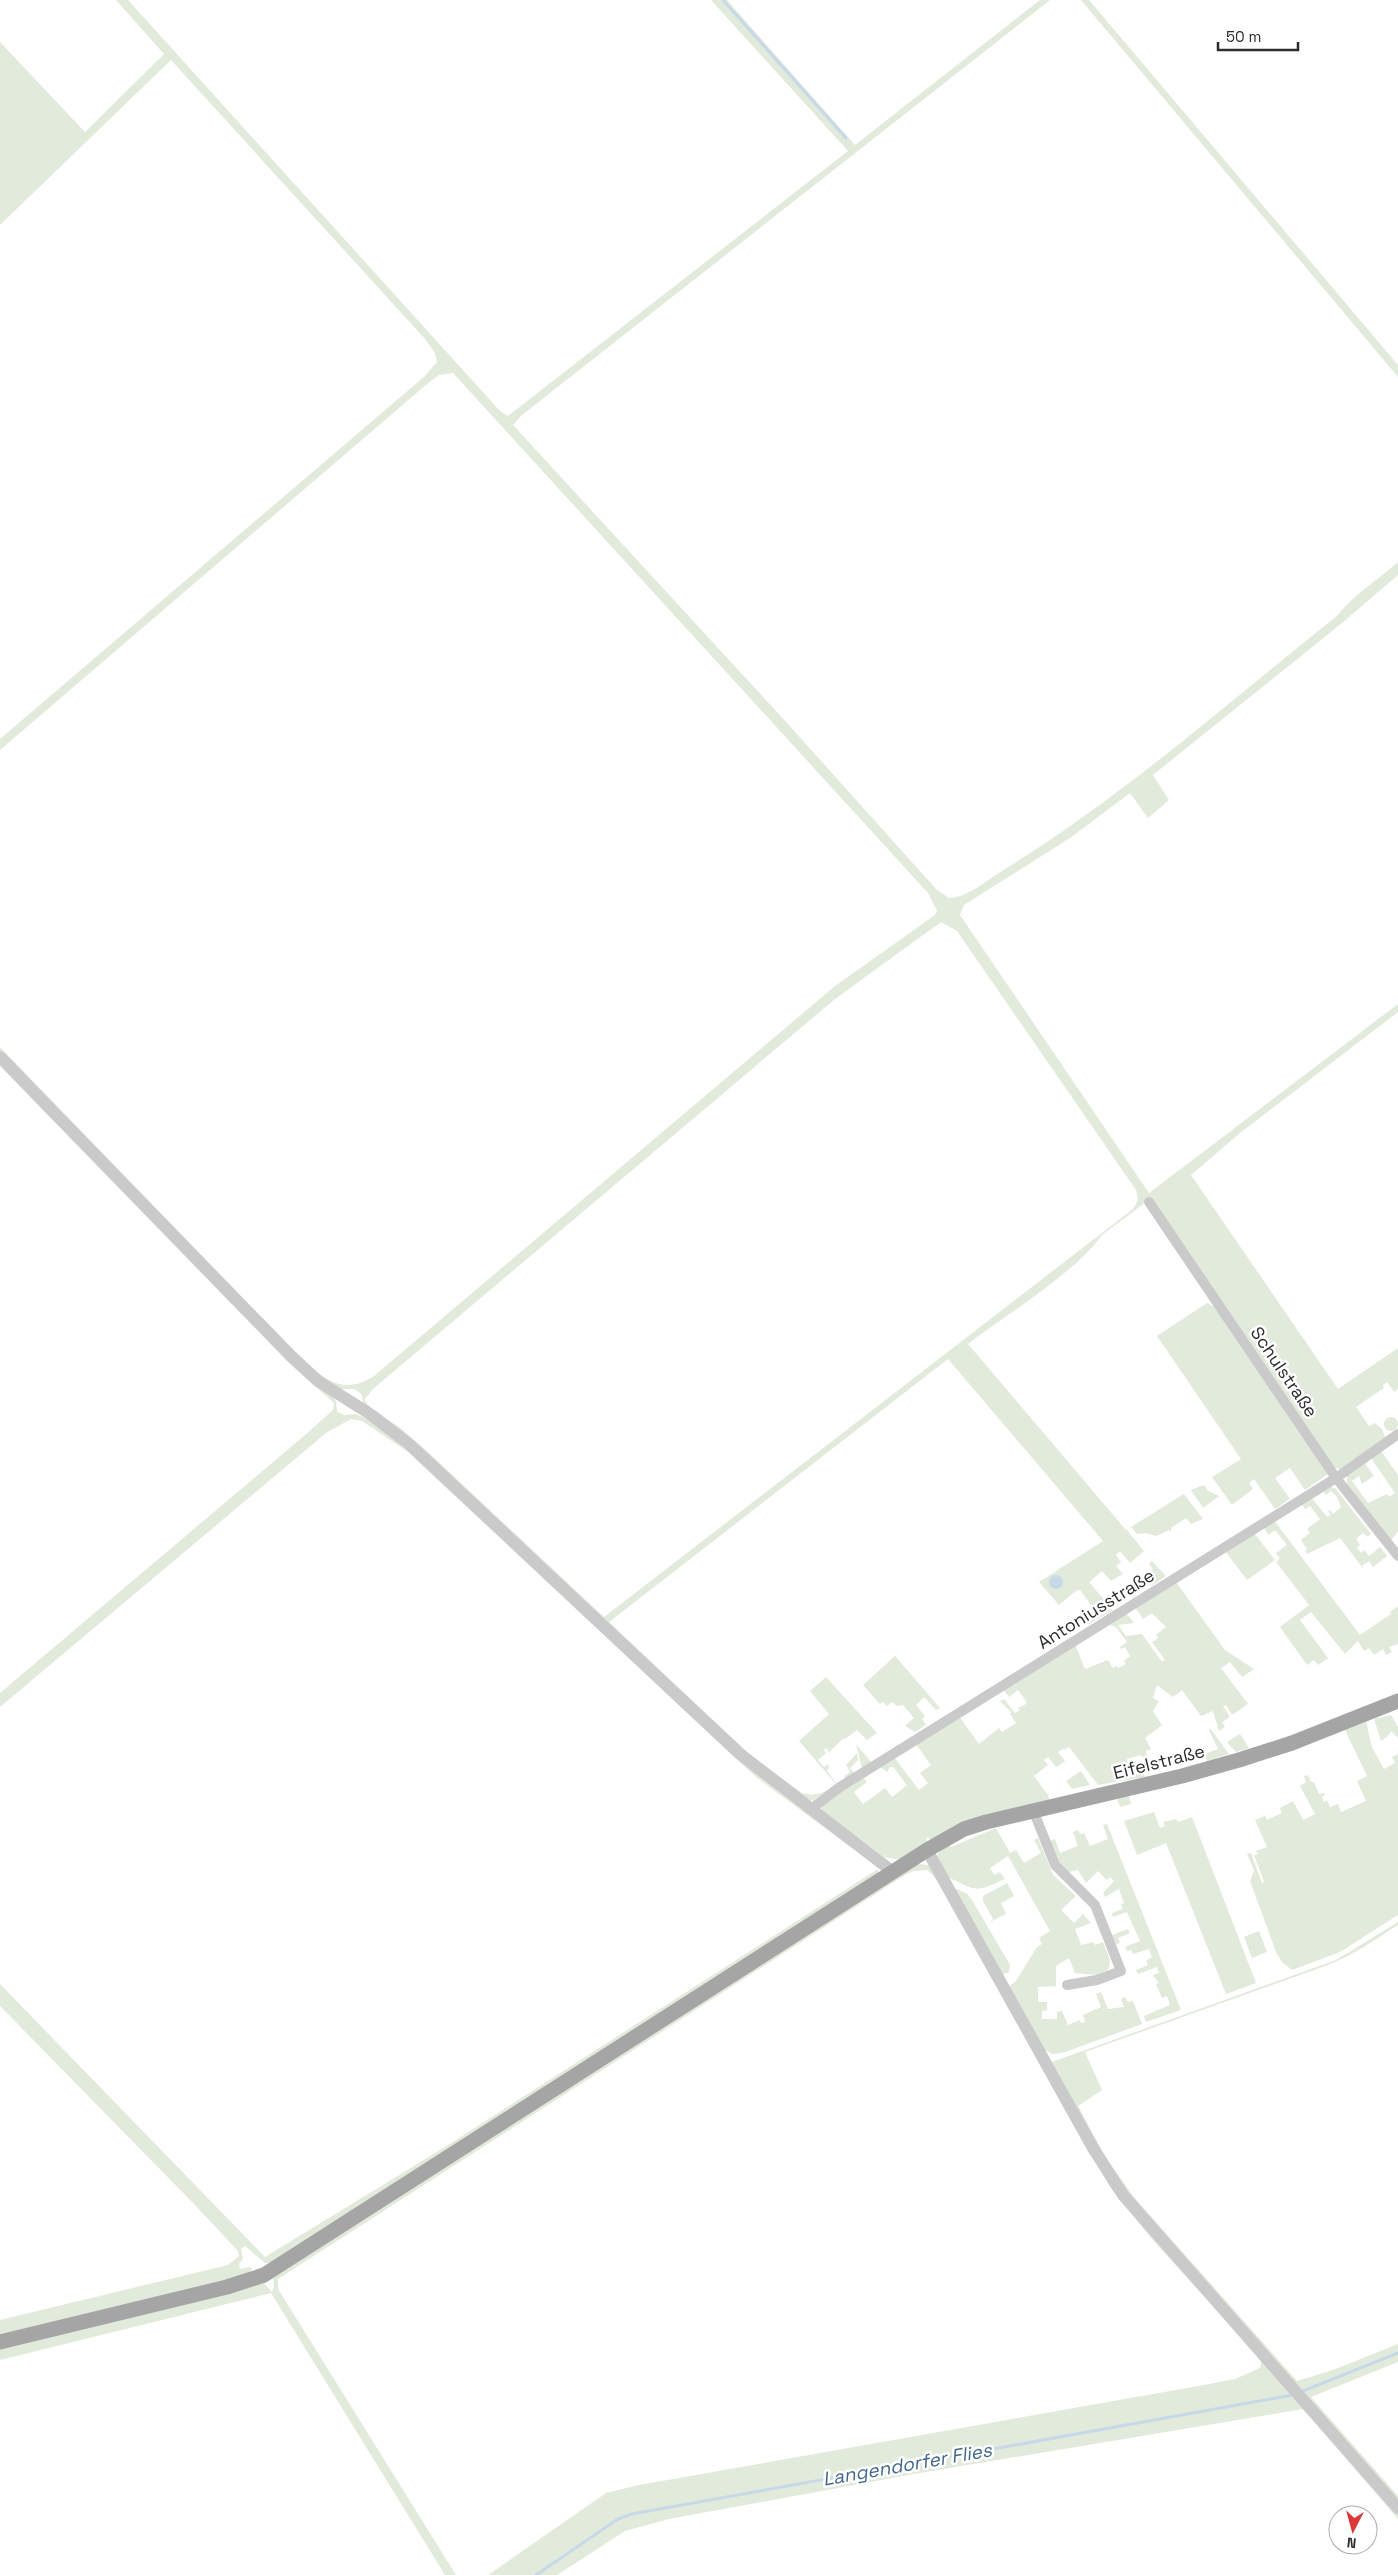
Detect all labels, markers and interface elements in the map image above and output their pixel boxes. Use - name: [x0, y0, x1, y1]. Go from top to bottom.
- scale bar: [1218, 20, 1298, 52]
- text: 50 m: [1226, 27, 1261, 46]
- street label: Schulstraße: [1246, 1322, 1323, 1421]
- street label: Antoniusstraße: [1033, 1563, 1158, 1654]
- street label: Eifelstraße: [1111, 1739, 1207, 1784]
- water label: Langendorfer Flies: [821, 2437, 995, 2492]
- north arrow: [1328, 2505, 1378, 2555]
- text: N: [1346, 2533, 1357, 2552]

